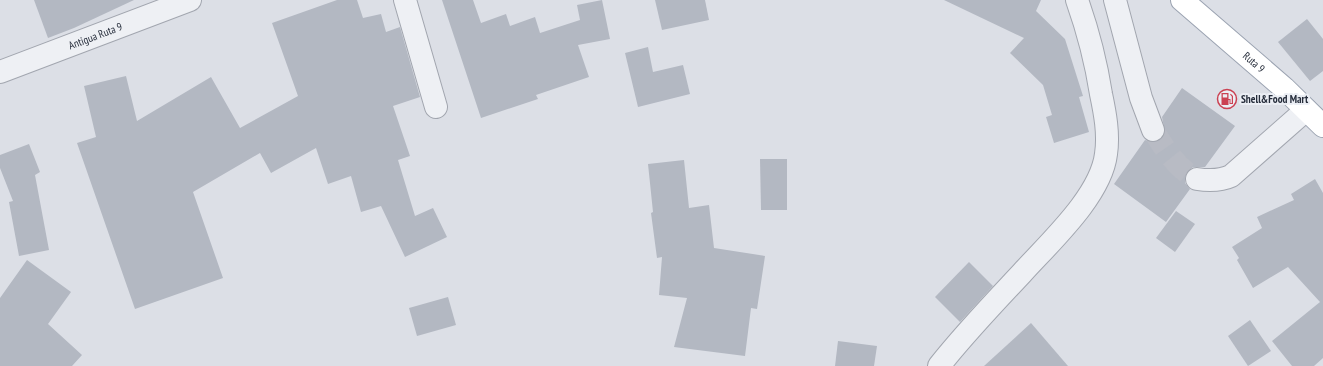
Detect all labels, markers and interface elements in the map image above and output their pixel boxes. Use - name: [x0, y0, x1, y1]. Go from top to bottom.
- street label: Antigua Ruta 9: [66, 19, 124, 52]
- street label: Ruta 9: [1240, 49, 1268, 75]
- fuel station icon: Shell&Food Mart: [1216, 88, 1238, 110]
- place label: Shell&Food Mart: [1241, 92, 1309, 106]

